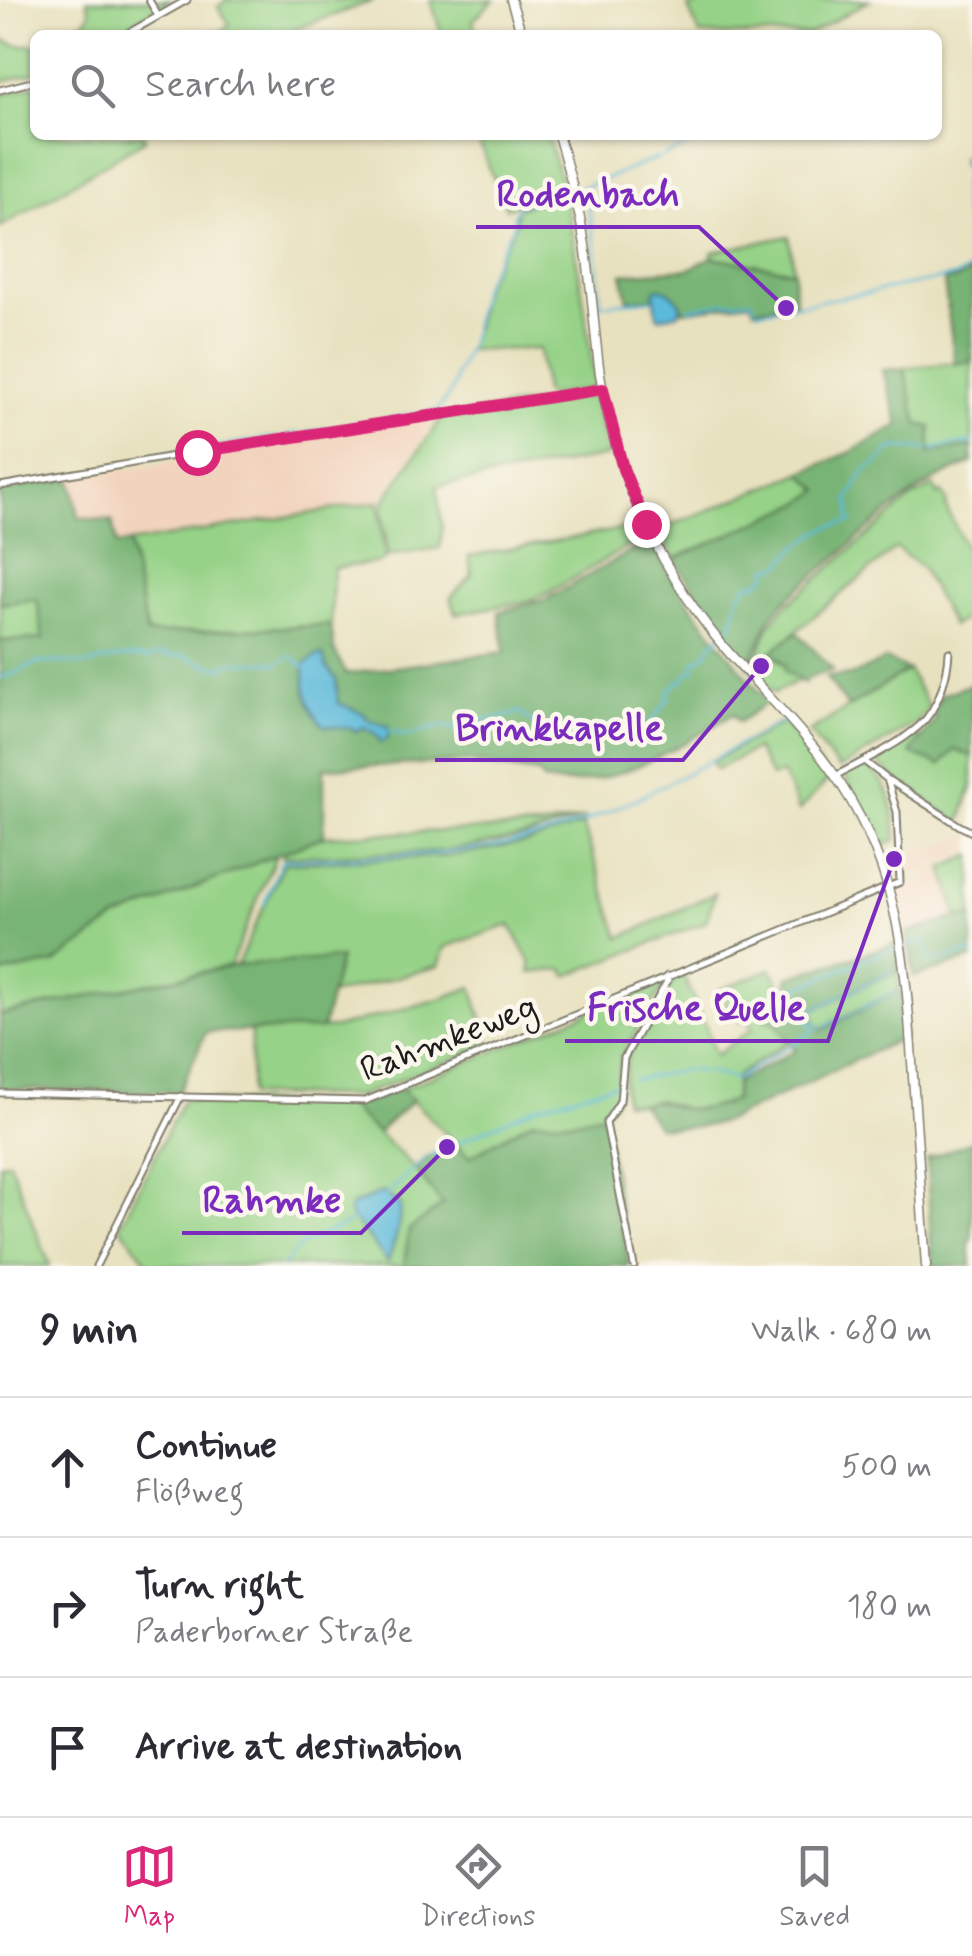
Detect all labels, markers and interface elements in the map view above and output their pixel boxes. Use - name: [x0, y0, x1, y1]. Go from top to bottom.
- search box: [30, 30, 942, 140]
- icon: search: [65, 58, 120, 113]
- text: Search here: [145, 61, 336, 110]
- callout: Rodenbach: [476, 159, 699, 227]
- text: Rodenbach: [496, 171, 680, 220]
- route start: [175, 430, 221, 476]
- route end: [624, 502, 670, 548]
- callout: Brinkkapelle: [435, 692, 683, 760]
- text: Brinkkapelle: [455, 705, 663, 754]
- callout: Frische Quelle: [565, 973, 828, 1041]
- street label: Rahmkeweg: [354, 984, 545, 1096]
- text: Frische Quelle: [587, 985, 805, 1034]
- callout: Rahmke: [182, 1165, 361, 1233]
- text: Rahmke: [202, 1177, 342, 1226]
- text: 9 min: [40, 1304, 139, 1359]
- text: Walk · 680 m: [751, 1310, 932, 1352]
- text: Continue: [135, 1422, 277, 1471]
- icon: ahead: [40, 1440, 95, 1495]
- text: 500 m: [841, 1446, 932, 1488]
- text: Flößweg: [135, 1471, 244, 1513]
- text: Turn right: [135, 1562, 304, 1611]
- icon: right: [40, 1580, 95, 1635]
- text: 180 m: [847, 1586, 932, 1628]
- text: Paderborner Straße: [135, 1611, 413, 1653]
- icon: arrive: [40, 1720, 95, 1775]
- text: Arrive at destination: [135, 1723, 462, 1772]
- tab: Map: [122, 1839, 177, 1936]
- tab: Directions: [421, 1839, 536, 1936]
- tab: Saved: [779, 1839, 850, 1936]

